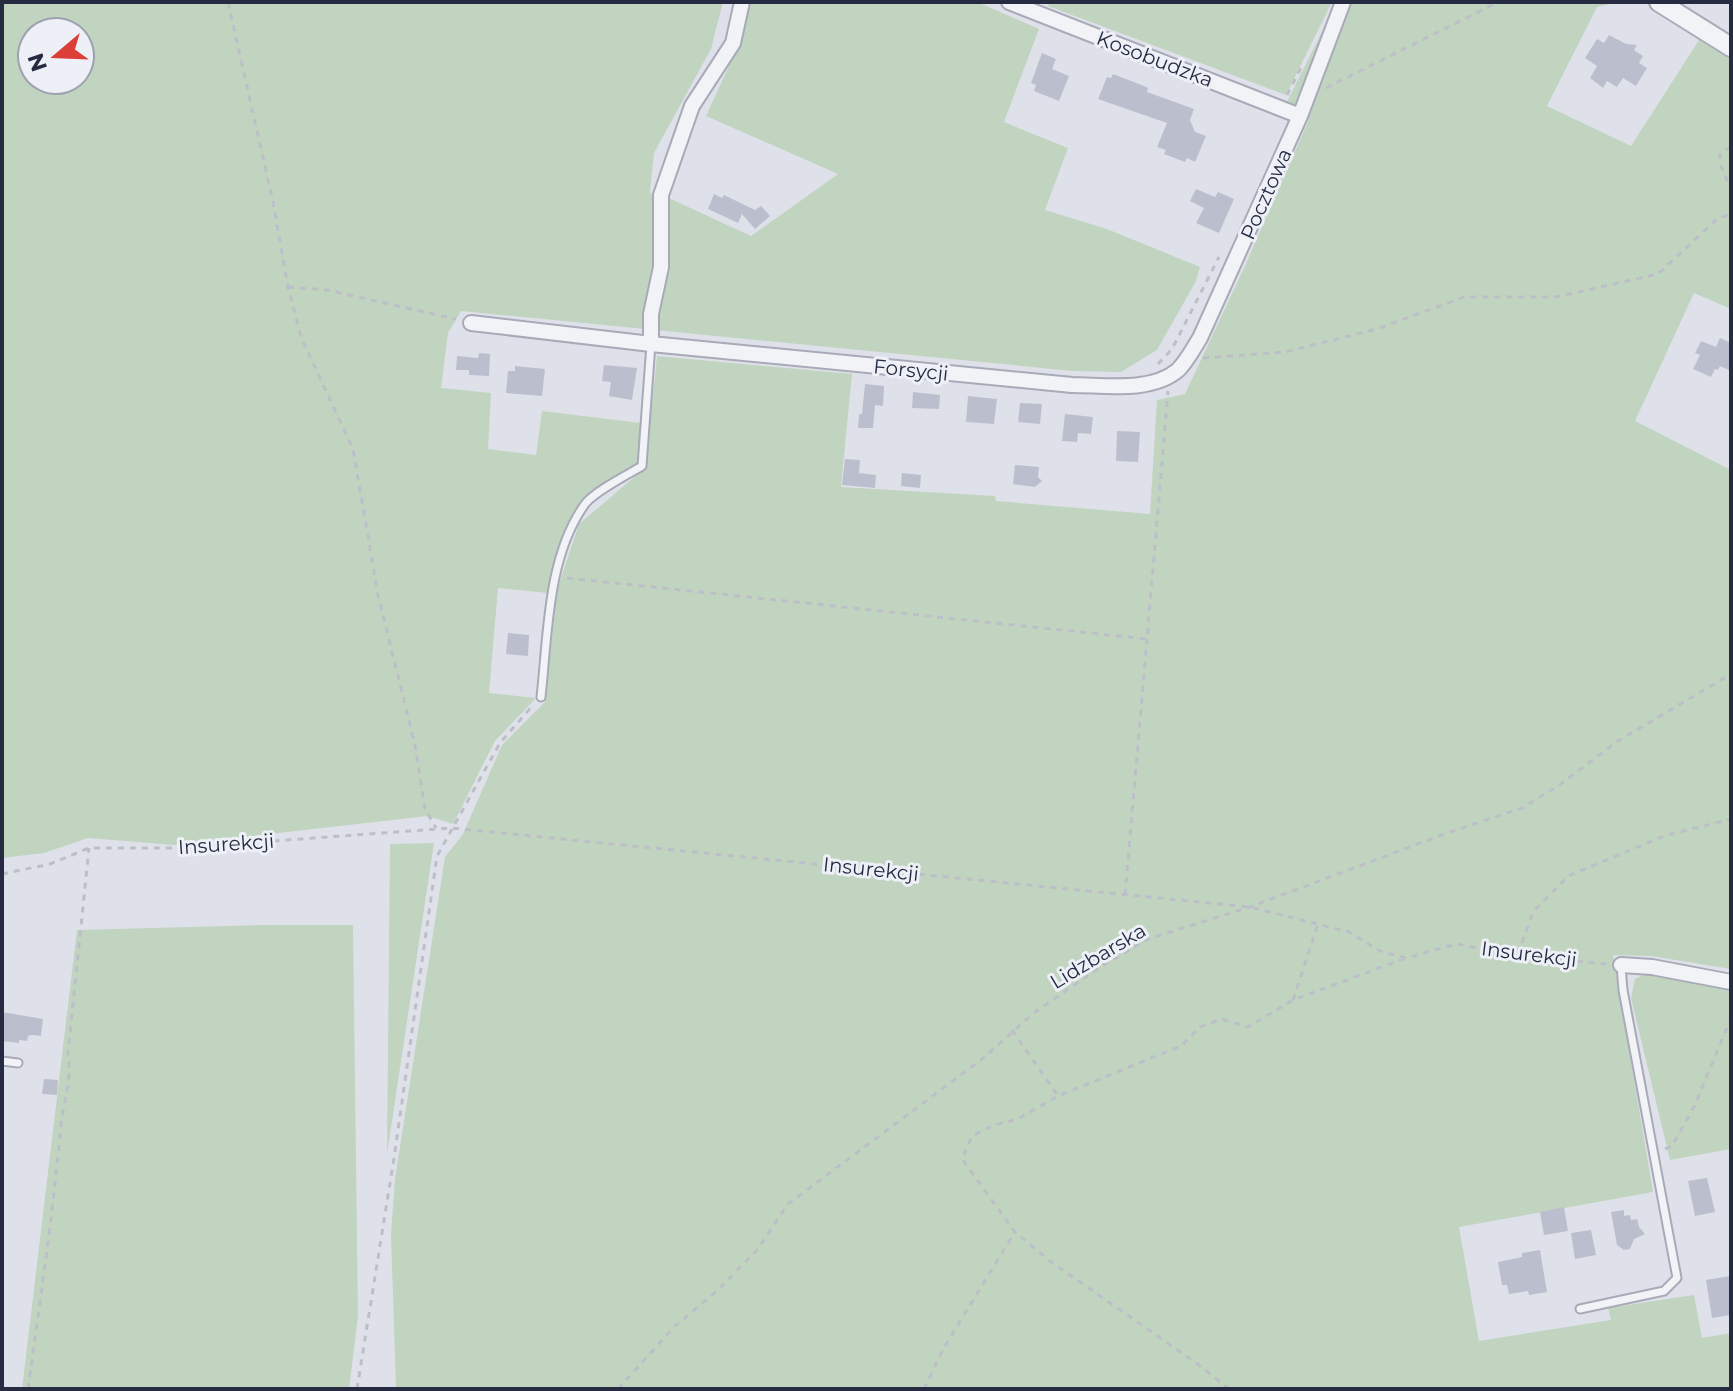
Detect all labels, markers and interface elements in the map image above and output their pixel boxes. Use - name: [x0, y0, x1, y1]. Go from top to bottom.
- north arrow: [16, 16, 96, 96]
- street label: Kosobudzka: [1093, 26, 1217, 92]
- text: N: [22, 50, 53, 75]
- street label: Pocztowa: [1235, 145, 1297, 243]
- street label: Forsycji: [872, 354, 950, 386]
- street label: Insurekcji: [177, 829, 275, 859]
- street label: Insurekcji: [822, 852, 920, 886]
- street label: Lidzbarska: [1046, 918, 1150, 994]
- street label: Insurekcji: [1480, 936, 1578, 972]

